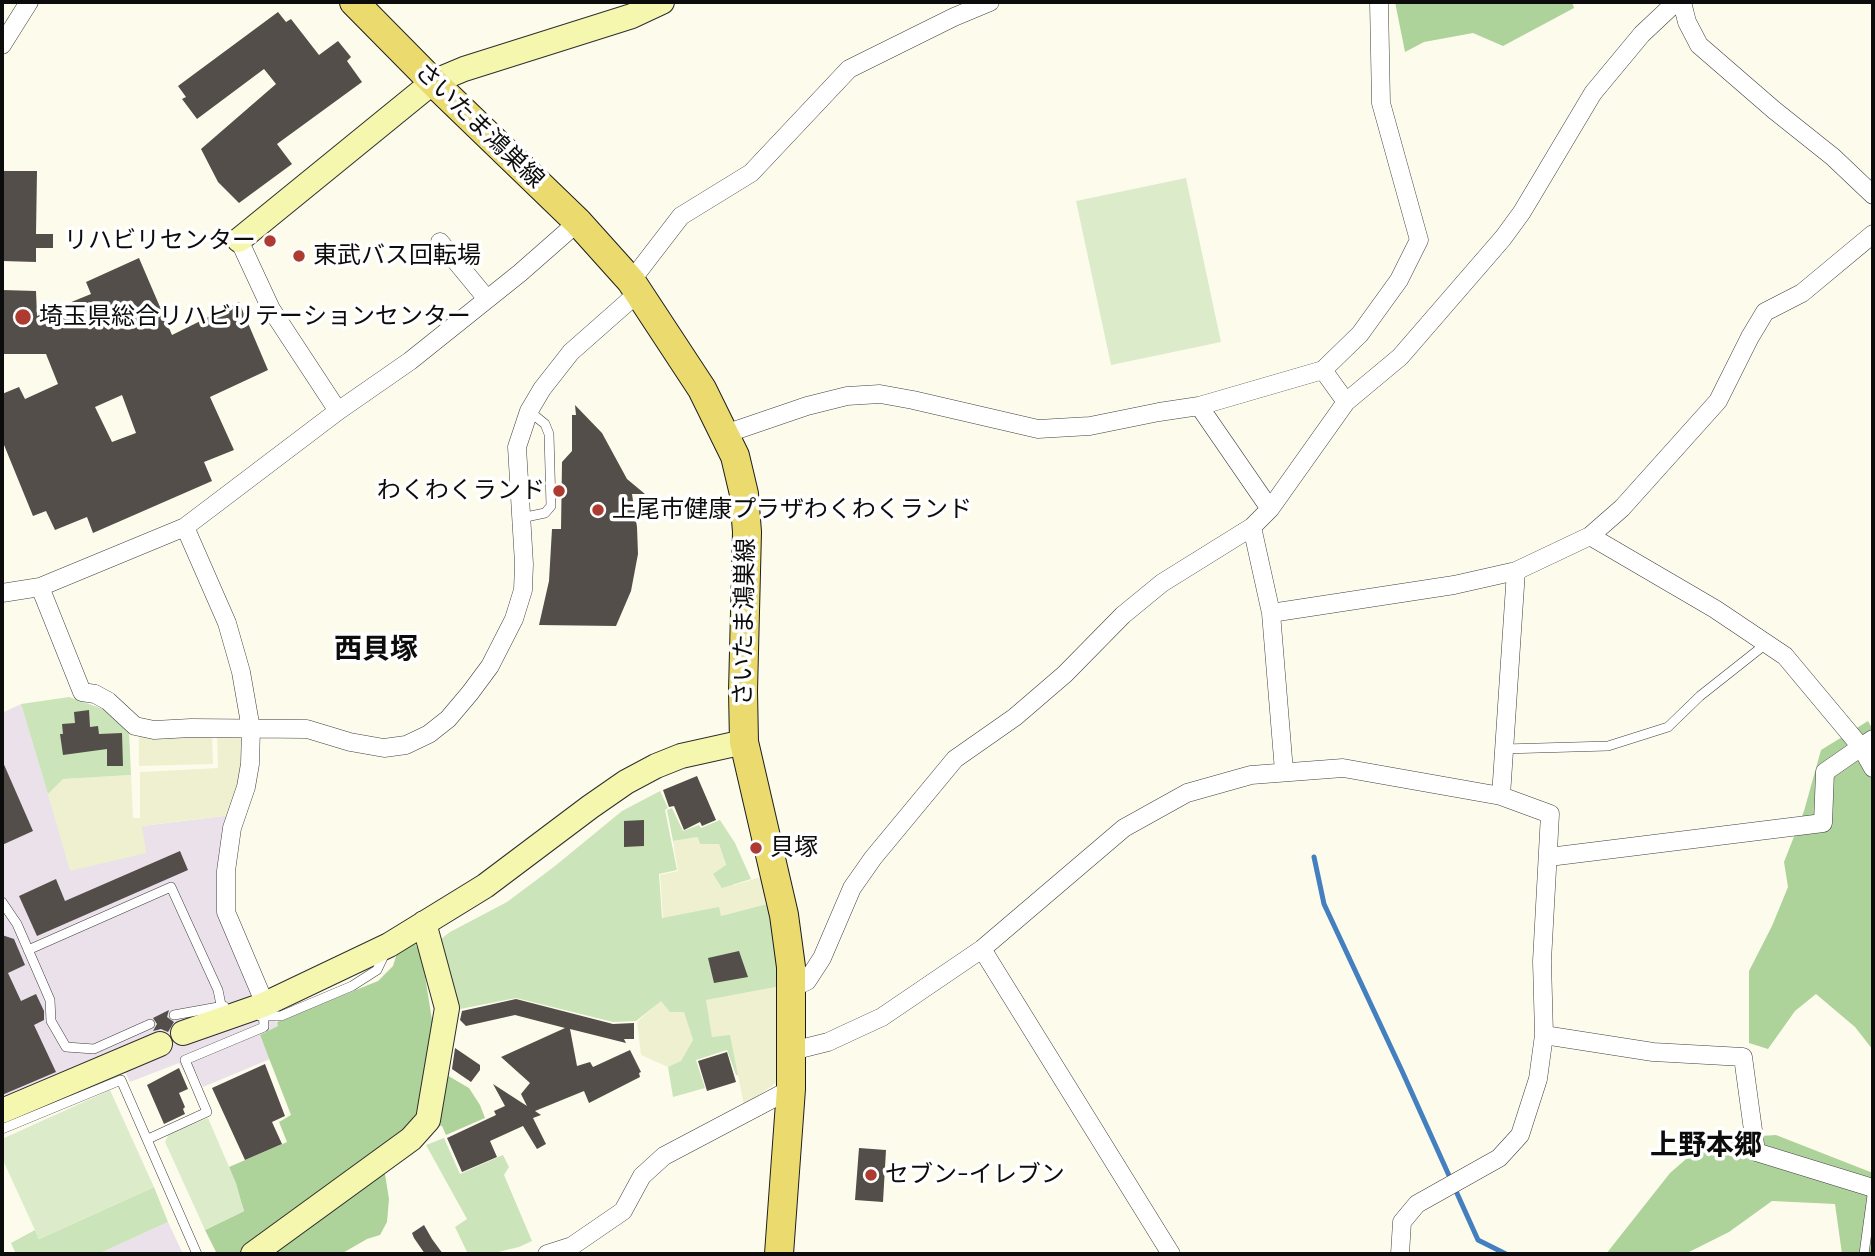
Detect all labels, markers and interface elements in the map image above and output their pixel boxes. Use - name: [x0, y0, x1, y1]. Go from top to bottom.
- street label: さいたま鴻巣線: [409, 57, 549, 195]
- place label: リハビリセンター: [64, 227, 256, 255]
- marker: リハビリセンター: [262, 233, 278, 249]
- place label: 東武バス回転場: [313, 242, 481, 270]
- marker: 東武バス回転場: [291, 248, 307, 264]
- place label: 埼玉県総合リハビリテーションセンター: [39, 303, 471, 331]
- marker: 埼玉県総合リハビリテーションセンター: [13, 307, 33, 327]
- place label: わくわくランド: [377, 477, 545, 505]
- marker: わくわくランド: [551, 483, 567, 499]
- place label: 上尾市健康プラザわくわくランド: [612, 496, 972, 524]
- marker: 上尾市健康プラザわくわくランド: [590, 502, 606, 518]
- street label: さいたま鴻巣線: [729, 538, 761, 706]
- district label: 西貝塚: [334, 633, 418, 667]
- place label: 貝塚: [770, 834, 818, 862]
- marker: 貝塚: [748, 840, 764, 856]
- district label: 上野本郷: [1650, 1129, 1762, 1163]
- place label: セブン-イレブン: [885, 1161, 1065, 1189]
- marker: セブン-イレブン: [863, 1167, 879, 1183]

